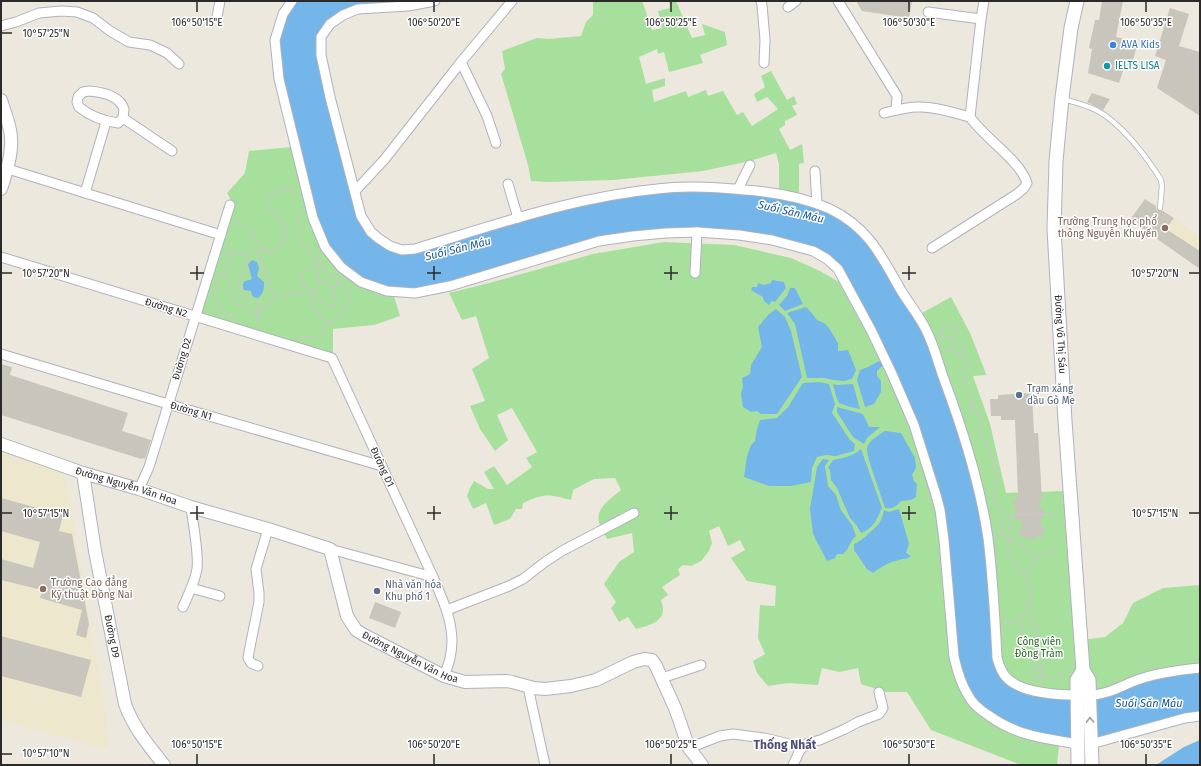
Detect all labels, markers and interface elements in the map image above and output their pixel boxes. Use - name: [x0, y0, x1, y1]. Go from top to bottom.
- text: 106°50'15"E: [171, 17, 223, 29]
- text: 106°50'20"E: [408, 17, 460, 29]
- text: 106°50'25"E: [645, 17, 697, 29]
- text: 106°50'30"E: [883, 17, 935, 29]
- text: 106°50'35"E: [1120, 17, 1172, 29]
- text: 10°57'25"N: [22, 28, 70, 40]
- place label: AVA Kids: [1121, 39, 1160, 51]
- marker: AVA Kids: [1108, 40, 1118, 50]
- place label: IELTS LISA: [1115, 60, 1160, 72]
- marker: IELTS LISA: [1102, 61, 1112, 71]
- water label: Suối Săn Máu: [756, 198, 825, 226]
- place label: Trường Trung học phổ thông Nguyễn Khuyến: [1058, 214, 1157, 240]
- marker: Trường Trung học phổ thông Nguyễn Khuyến: [1160, 223, 1170, 233]
- water label: Suối Săn Máu: [423, 235, 492, 264]
- text: 10°57'20"N: [22, 268, 70, 280]
- text: 10°57'20"N: [1131, 268, 1179, 280]
- street label: Đường Võ Thị Sáu: [1052, 294, 1068, 374]
- street label: Đường N2: [143, 296, 189, 320]
- street label: Đường D2: [170, 337, 194, 381]
- place label: Trạm xăng dầu Gò Me: [1027, 383, 1075, 407]
- marker: Trạm xăng dầu Gò Me: [1014, 390, 1024, 400]
- street label: Đường N1: [169, 399, 213, 423]
- street label: Đường D1: [368, 445, 396, 489]
- street label: Đường Nguyễn Văn Hoa: [74, 465, 179, 508]
- text: 10°57'15"N: [23, 508, 69, 520]
- text: 10°57'15"N: [1132, 508, 1178, 520]
- place label: Trường Cao đẳng Kỹ thuật Đồng Nai: [51, 575, 133, 601]
- place label: Nhà văn hóa Khu phố 1: [385, 579, 442, 603]
- marker: Trường Cao đẳng Kỹ thuật Đồng Nai: [38, 584, 48, 594]
- marker: Nhà văn hóa Khu phố 1: [372, 586, 382, 596]
- street label: Đường D9: [102, 614, 122, 659]
- street label: Đường Nguyễn Văn Hoa: [360, 629, 459, 686]
- park label: Công viên Đồng Tràm: [1015, 636, 1063, 660]
- water label: Suối Săn Máu: [1114, 697, 1183, 710]
- one-way arrow: [1086, 717, 1095, 723]
- district label: Thống Nhất: [754, 736, 817, 752]
- text: 106°50'15"E: [171, 739, 223, 751]
- text: 106°50'20"E: [408, 739, 460, 751]
- text: 106°50'25"E: [645, 739, 697, 751]
- text: 106°50'30"E: [883, 739, 935, 751]
- text: 106°50'35"E: [1120, 739, 1172, 751]
- text: 10°57'10"N: [22, 748, 70, 760]

